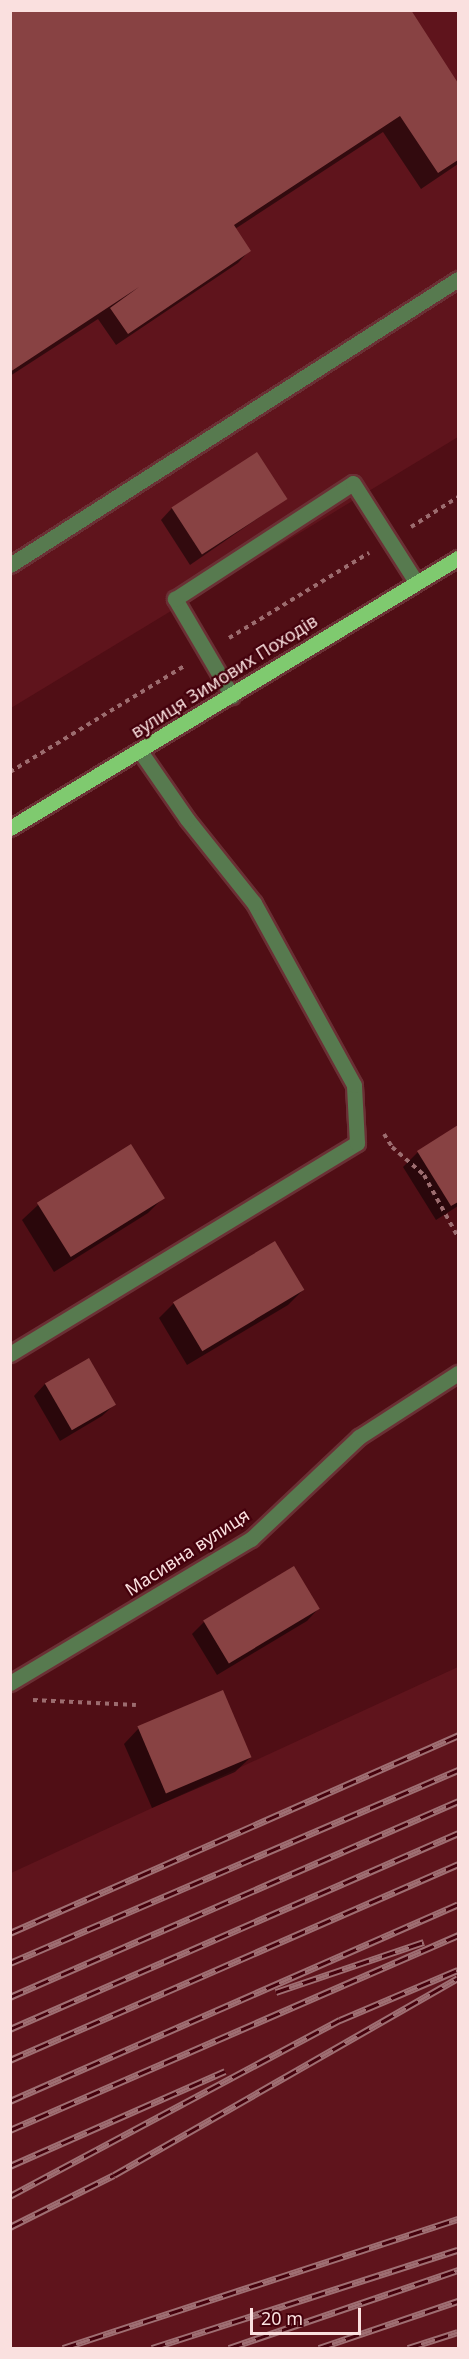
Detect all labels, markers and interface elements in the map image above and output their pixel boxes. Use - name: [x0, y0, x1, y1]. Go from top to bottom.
- street label: вулиця Зимових Походів: [127, 610, 321, 742]
- street label: Масивна вулиця: [121, 1504, 253, 1600]
- scale bar: [253, 2296, 364, 2334]
- text: 20 m: [261, 2306, 303, 2330]

